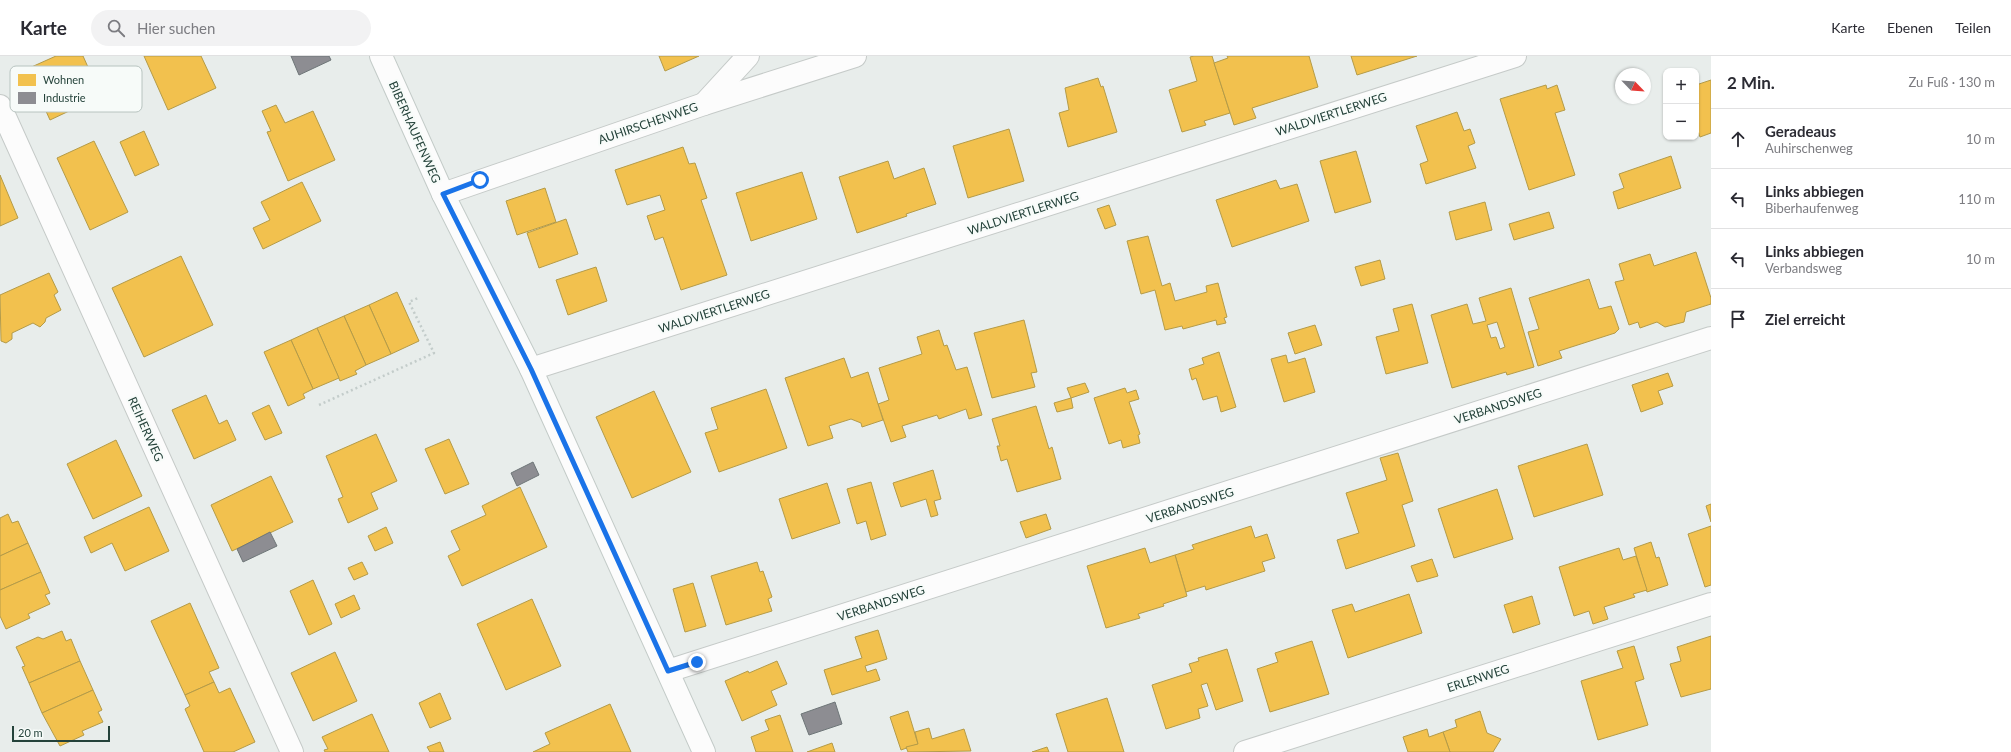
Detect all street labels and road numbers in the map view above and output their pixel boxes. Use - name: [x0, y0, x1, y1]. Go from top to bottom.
- street label: BIBERHAUFENWEG: [386, 79, 444, 186]
- street label: WALDVIERTLERWEG: [1273, 89, 1389, 139]
- street label: AUHIRSCHENWEG: [596, 99, 700, 147]
- street label: WALDVIERTLERWEG: [965, 188, 1081, 238]
- street label: WALDVIERTLERWEG: [656, 286, 772, 336]
- street label: VERBANDSWEG: [1452, 385, 1544, 427]
- street label: REIHERWEG: [125, 394, 167, 464]
- street label: VERBANDSWEG: [1144, 484, 1236, 526]
- street label: VERBANDSWEG: [835, 582, 927, 624]
- street label: ERLENWEG: [1445, 661, 1511, 695]

